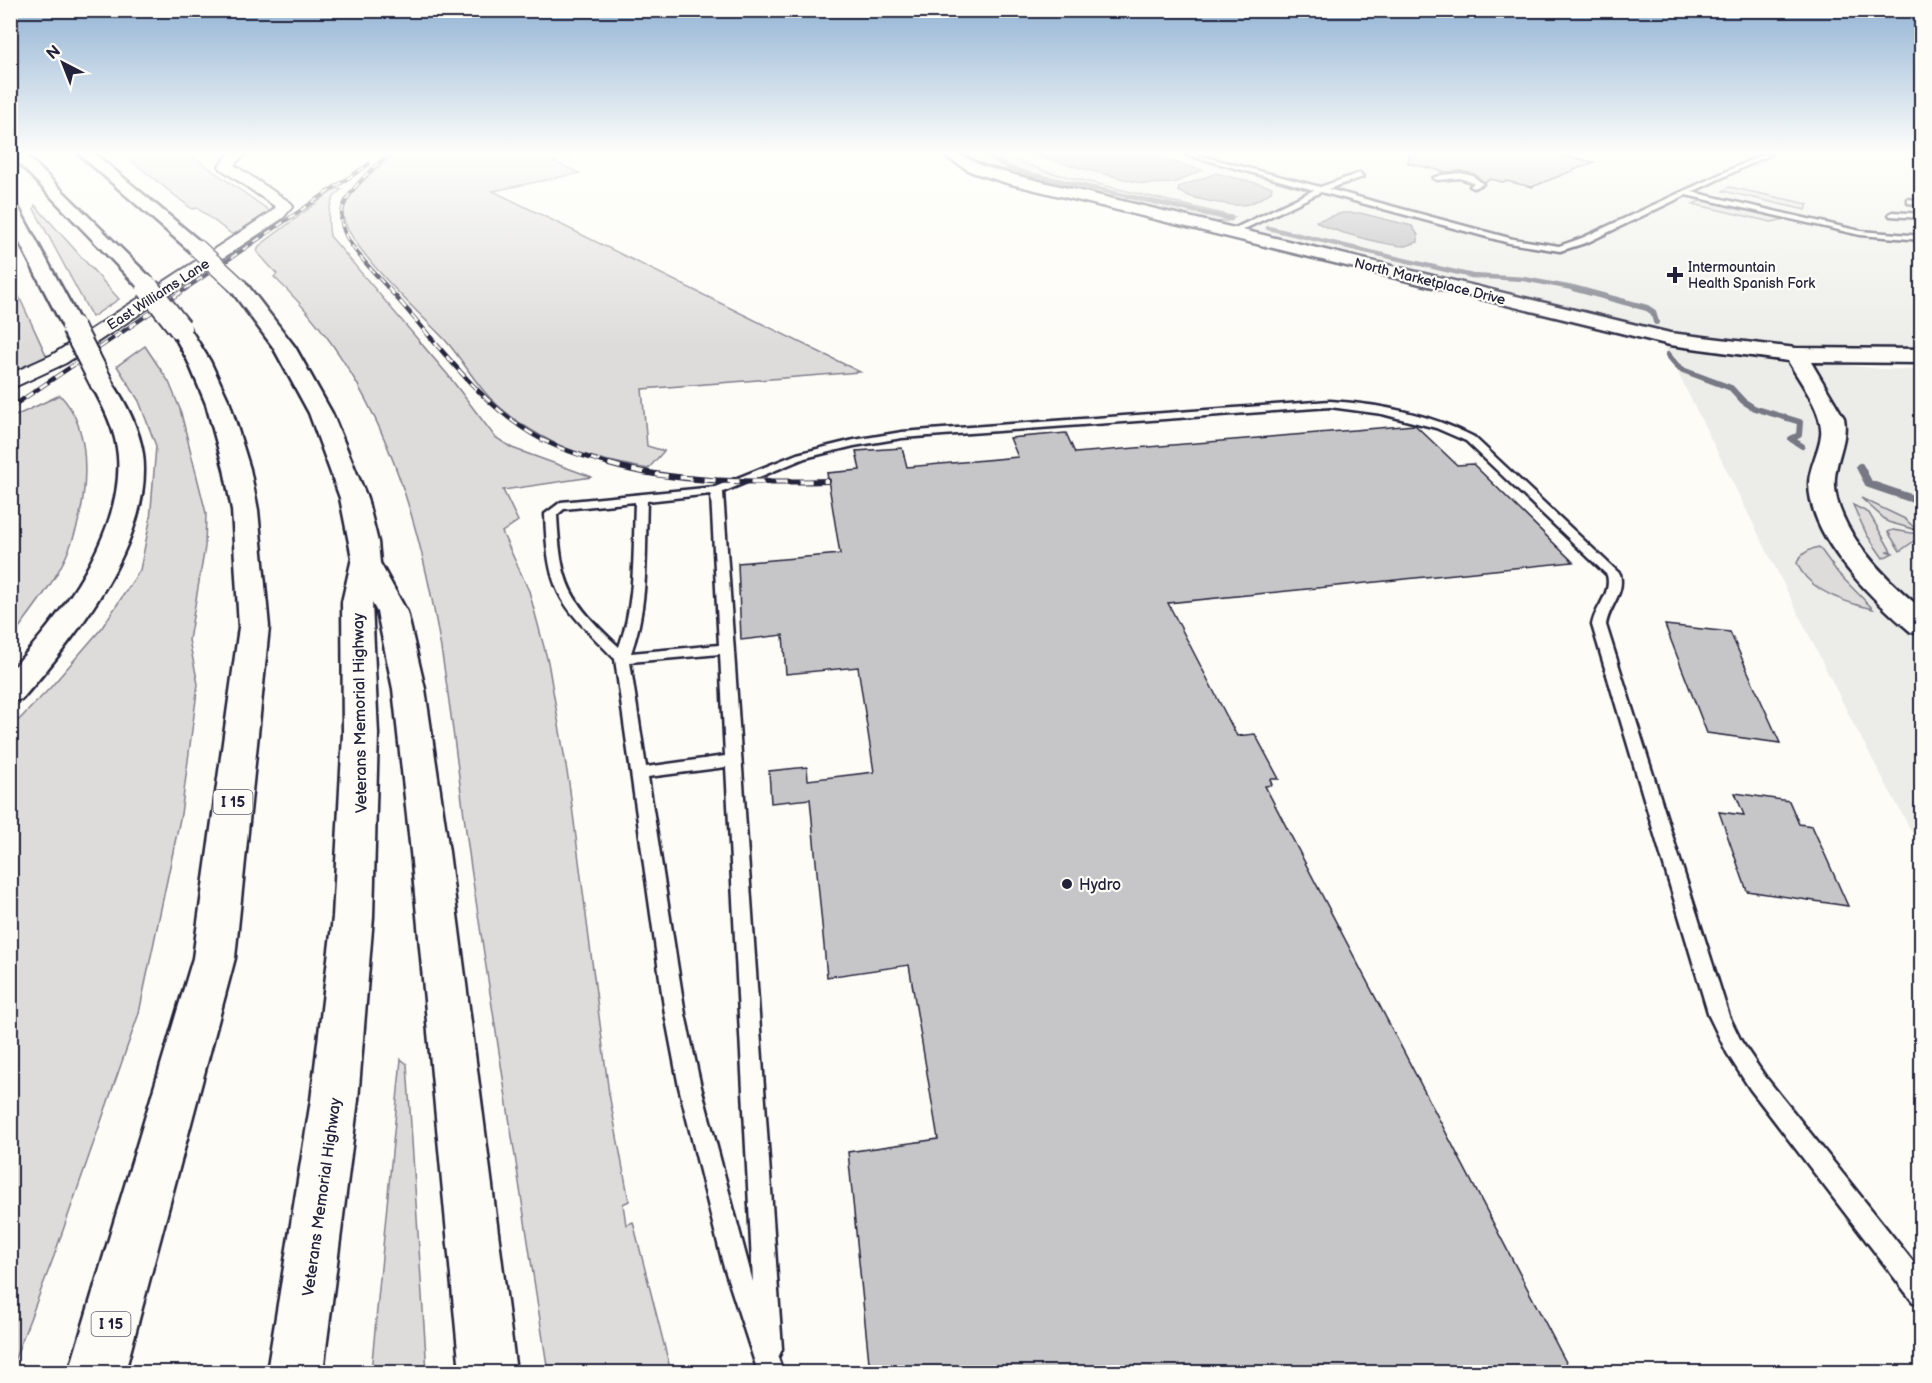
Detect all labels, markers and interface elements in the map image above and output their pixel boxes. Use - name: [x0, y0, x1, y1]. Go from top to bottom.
- north arrow: [33, 33, 93, 93]
- text: N: [43, 42, 65, 64]
- street label: North Marketplace Drive: [1352, 254, 1507, 309]
- street label: East Williams Lane: [104, 255, 213, 334]
- place label: Intermountain Health Spanish Fork: [1688, 259, 1815, 292]
- marker: Intermountain Health Spanish Fork: [1666, 266, 1684, 284]
- street label: Veterans Memorial Highway: [349, 612, 372, 813]
- road number: I 15: [214, 790, 252, 814]
- place label: Hydro: [1079, 876, 1121, 895]
- marker: Hydro: [1060, 877, 1074, 891]
- street label: Veterans Memorial Highway: [299, 1096, 346, 1298]
- road number: I 15: [92, 1312, 130, 1336]

